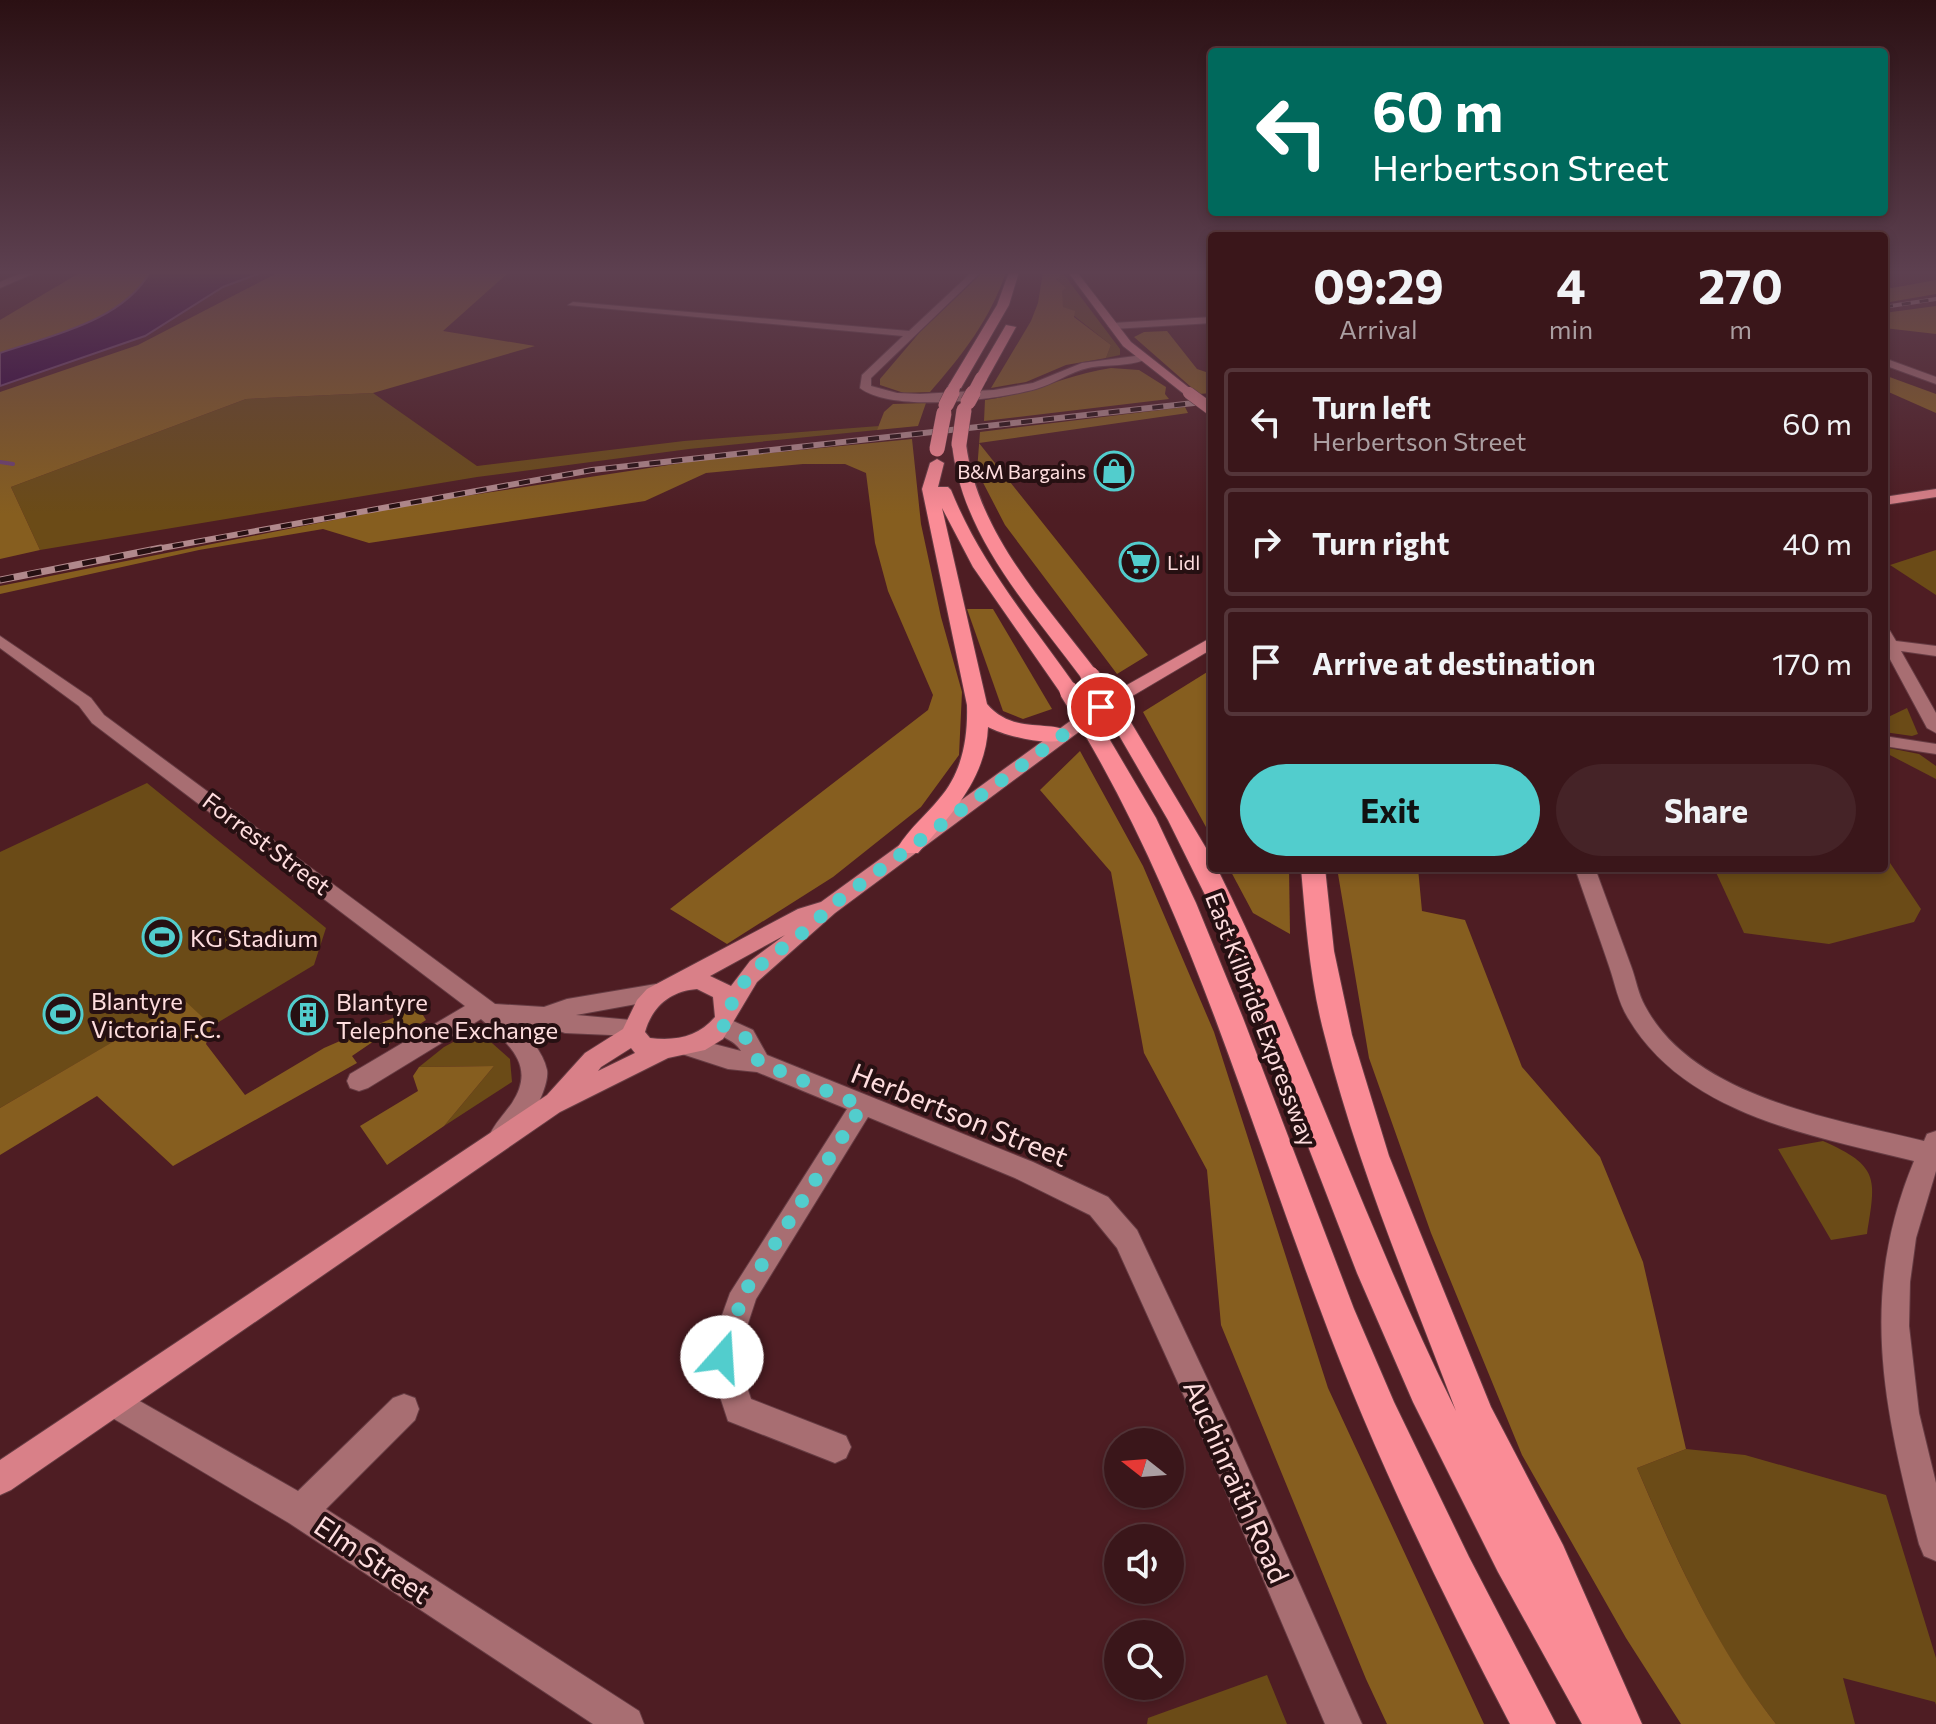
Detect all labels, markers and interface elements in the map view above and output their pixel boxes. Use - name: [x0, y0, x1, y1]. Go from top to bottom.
- text: 60 m: [1372, 75, 1503, 144]
- icon: left: [1240, 80, 1344, 184]
- text: Herbertson Street: [1372, 144, 1669, 188]
- text: 09:29: [1313, 255, 1444, 314]
- text: 4: [1556, 255, 1586, 314]
- text: 270: [1698, 255, 1783, 314]
- text: Arrival: [1339, 313, 1418, 344]
- text: min: [1549, 313, 1593, 344]
- text: m: [1729, 313, 1752, 344]
- text: Turn left: [1312, 388, 1431, 425]
- icon: left: [1244, 400, 1288, 444]
- text: 60 m: [1782, 404, 1852, 441]
- text: Herbertson Street: [1312, 425, 1526, 456]
- shop icon: B&M Bargains: [1093, 450, 1135, 492]
- place label: B&M Bargains: [957, 459, 1086, 483]
- icon: right: [1244, 520, 1288, 564]
- text: Turn right: [1312, 524, 1449, 561]
- text: 40 m: [1783, 524, 1852, 561]
- supermarket icon: Lidl: [1118, 541, 1160, 583]
- place label: Lidl: [1167, 550, 1200, 574]
- icon: arrive: [1244, 640, 1288, 684]
- text: Arrive at destination: [1312, 644, 1596, 681]
- text: 170 m: [1772, 644, 1852, 681]
- pin: [1067, 673, 1135, 741]
- icon: arrive: [1079, 685, 1123, 729]
- button: Exit: [1240, 764, 1540, 856]
- button: Share: [1556, 764, 1856, 856]
- street label: Forrest Street: [198, 786, 337, 900]
- street label: East Kilbride Expressway: [1200, 888, 1324, 1150]
- sports icon: KG Stadium: [141, 916, 183, 958]
- place label: KG Stadium: [190, 923, 318, 952]
- place label: Blantyre Victoria F.C.: [91, 986, 221, 1043]
- place label: Blantyre Telephone Exchange: [336, 987, 558, 1044]
- sports icon: Blantyre Victoria F.C.: [42, 993, 84, 1035]
- building icon: Blantyre Telephone Exchange: [287, 994, 329, 1036]
- street label: Herbertson Street: [847, 1055, 1073, 1173]
- position arrow: [680, 1315, 764, 1399]
- street label: Auchinraith Road: [1177, 1374, 1297, 1588]
- north arrow: [1104, 1428, 1184, 1508]
- map controls: [1104, 1428, 1184, 1700]
- street label: Elm Street: [308, 1508, 438, 1610]
- button: sound: [1104, 1524, 1184, 1604]
- button: search: [1104, 1620, 1184, 1700]

